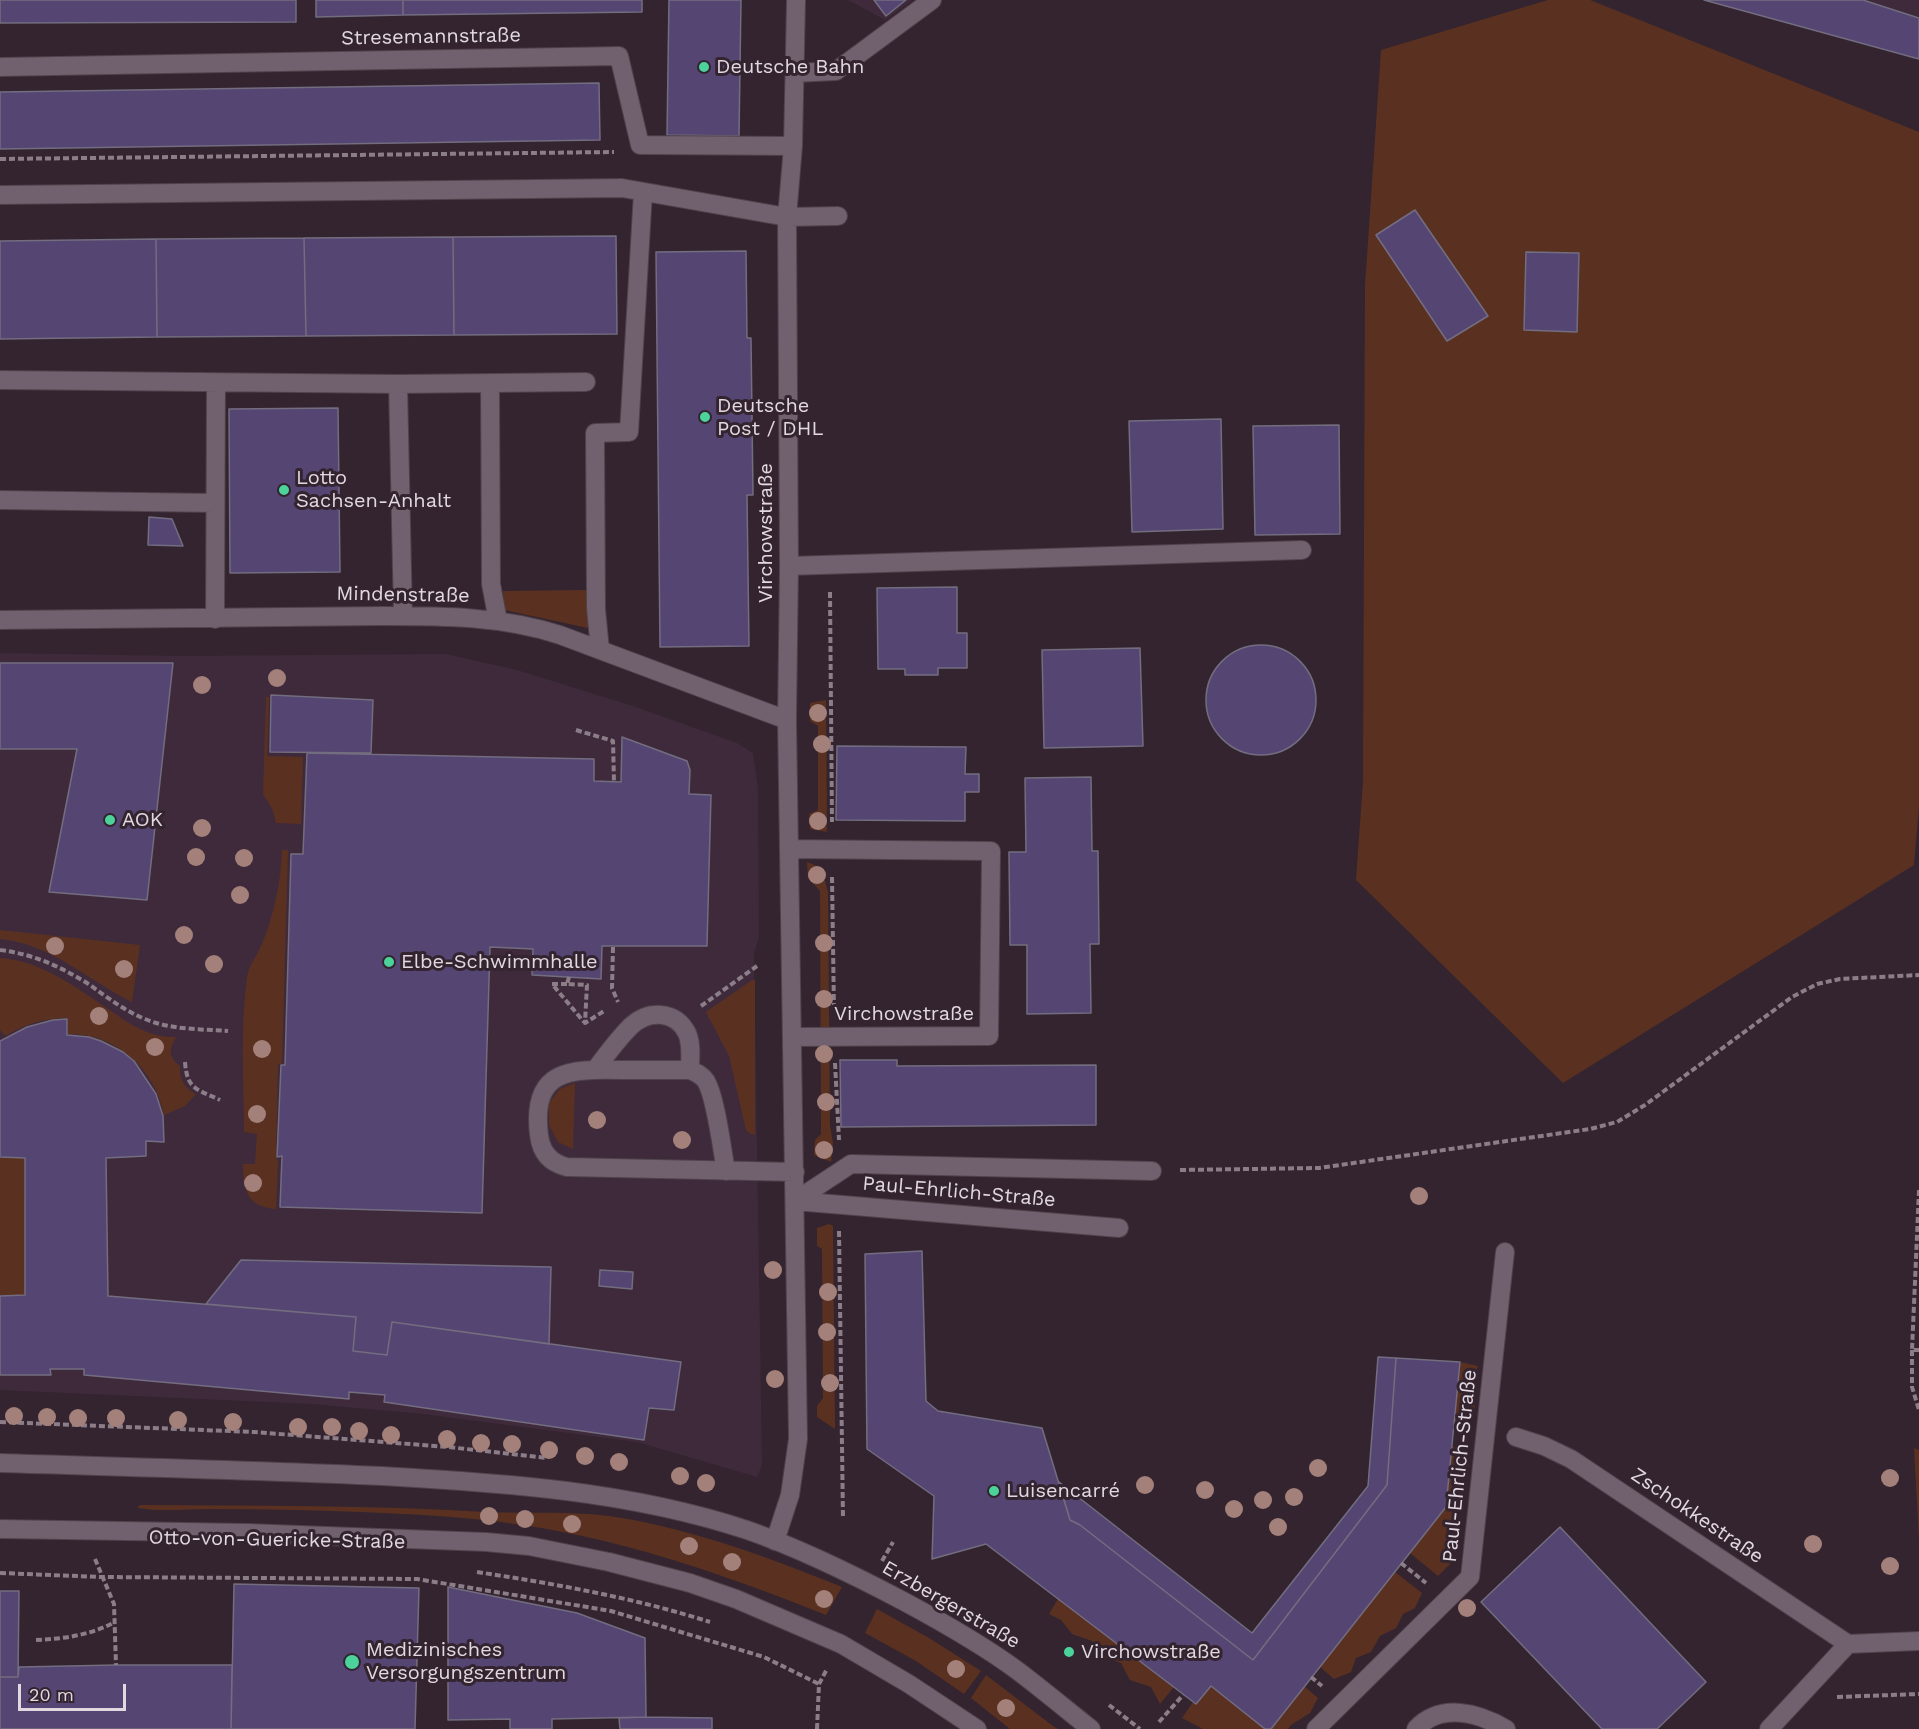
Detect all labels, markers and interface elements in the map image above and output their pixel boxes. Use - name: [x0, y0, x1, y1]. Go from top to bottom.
- street label: Stresemannstraße: [341, 23, 521, 51]
- place label: Deutsche Bahn: [716, 55, 864, 79]
- marker: Deutsche Bahn: [697, 60, 711, 74]
- place label: Deutsche Post / DHL: [717, 394, 823, 441]
- marker: Deutsche Post / DHL: [698, 410, 712, 424]
- street label: Virchowstraße: [754, 463, 778, 603]
- place label: Lotto Sachsen-Anhalt: [296, 466, 451, 513]
- marker: Lotto Sachsen-Anhalt: [277, 483, 291, 497]
- street label: Mindenstraße: [336, 582, 470, 608]
- place label: AOK: [122, 808, 163, 832]
- marker: AOK: [103, 813, 117, 827]
- place label: Elbe-Schwimmhalle: [401, 950, 598, 974]
- marker: Elbe-Schwimmhalle: [382, 955, 396, 969]
- street label: Virchowstraße: [834, 1002, 974, 1026]
- street label: Paul-Ehrlich-Straße: [861, 1172, 1057, 1212]
- street label: Paul-Ehrlich-Straße: [1438, 1368, 1482, 1564]
- street label: Zschokkestraße: [1626, 1463, 1768, 1569]
- place label: Luisencarré: [1006, 1479, 1120, 1503]
- marker: Luisencarré: [987, 1484, 1001, 1498]
- street label: Otto-von-Guericke-Straße: [148, 1526, 406, 1554]
- street label: Erzbergerstraße: [878, 1556, 1024, 1654]
- place label: Medizinisches Versorgungszentrum: [366, 1638, 566, 1685]
- place label: Virchowstraße: [1081, 1640, 1221, 1664]
- marker: Virchowstraße: [1062, 1645, 1076, 1659]
- marker: Medizinisches Versorgungszentrum: [343, 1653, 361, 1671]
- scale bar: [21, 1672, 129, 1710]
- text: 20 m: [29, 1684, 74, 1705]

